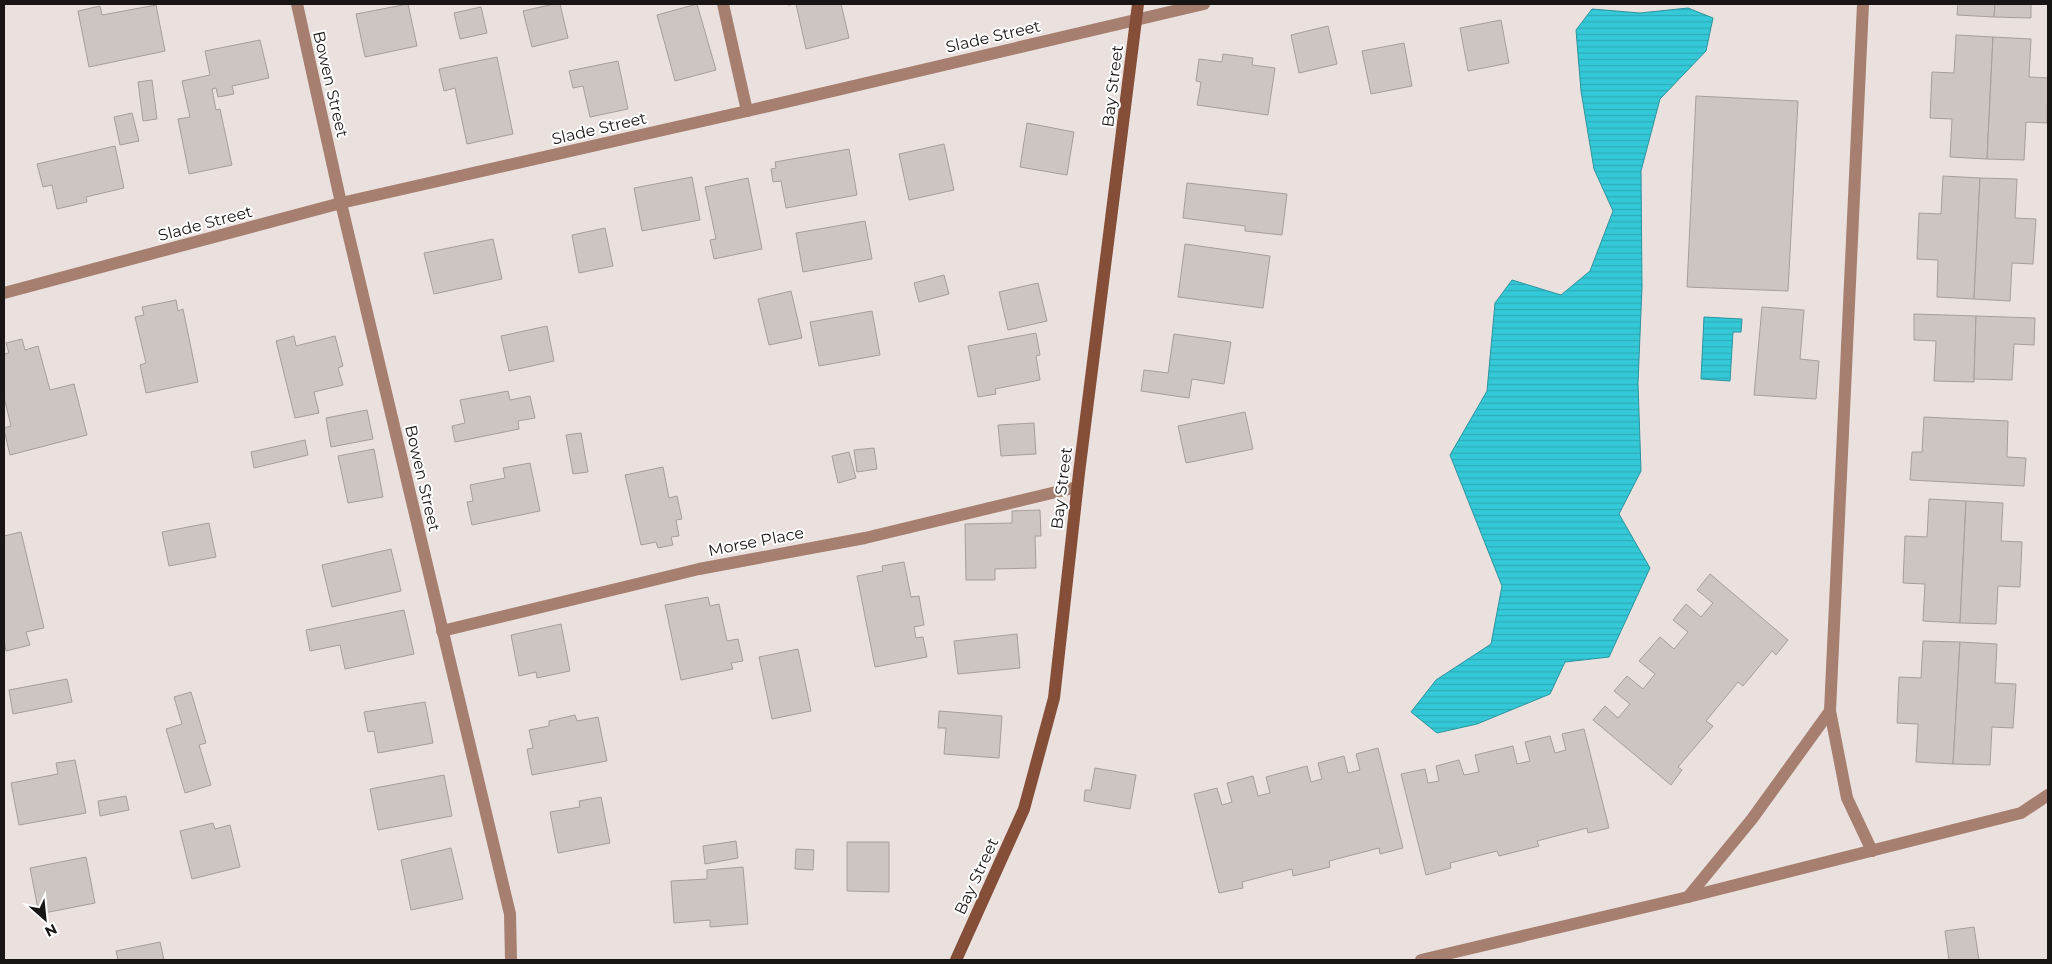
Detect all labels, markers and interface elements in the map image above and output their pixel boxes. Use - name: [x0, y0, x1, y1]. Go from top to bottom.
- street label: Slade Street: [944, 16, 1043, 57]
- street label: Bowen Street: [309, 29, 352, 140]
- street label: Bay Street: [1098, 43, 1127, 128]
- street label: Slade Street: [550, 108, 649, 149]
- street label: Slade Street: [156, 202, 255, 245]
- street label: Bowen Street: [401, 423, 444, 534]
- street label: Bay Street: [1047, 445, 1076, 530]
- street label: Morse Place: [707, 523, 806, 560]
- street label: Bay Street: [950, 834, 1003, 918]
- north arrow: [20, 894, 70, 944]
- text: N: [42, 920, 60, 941]

